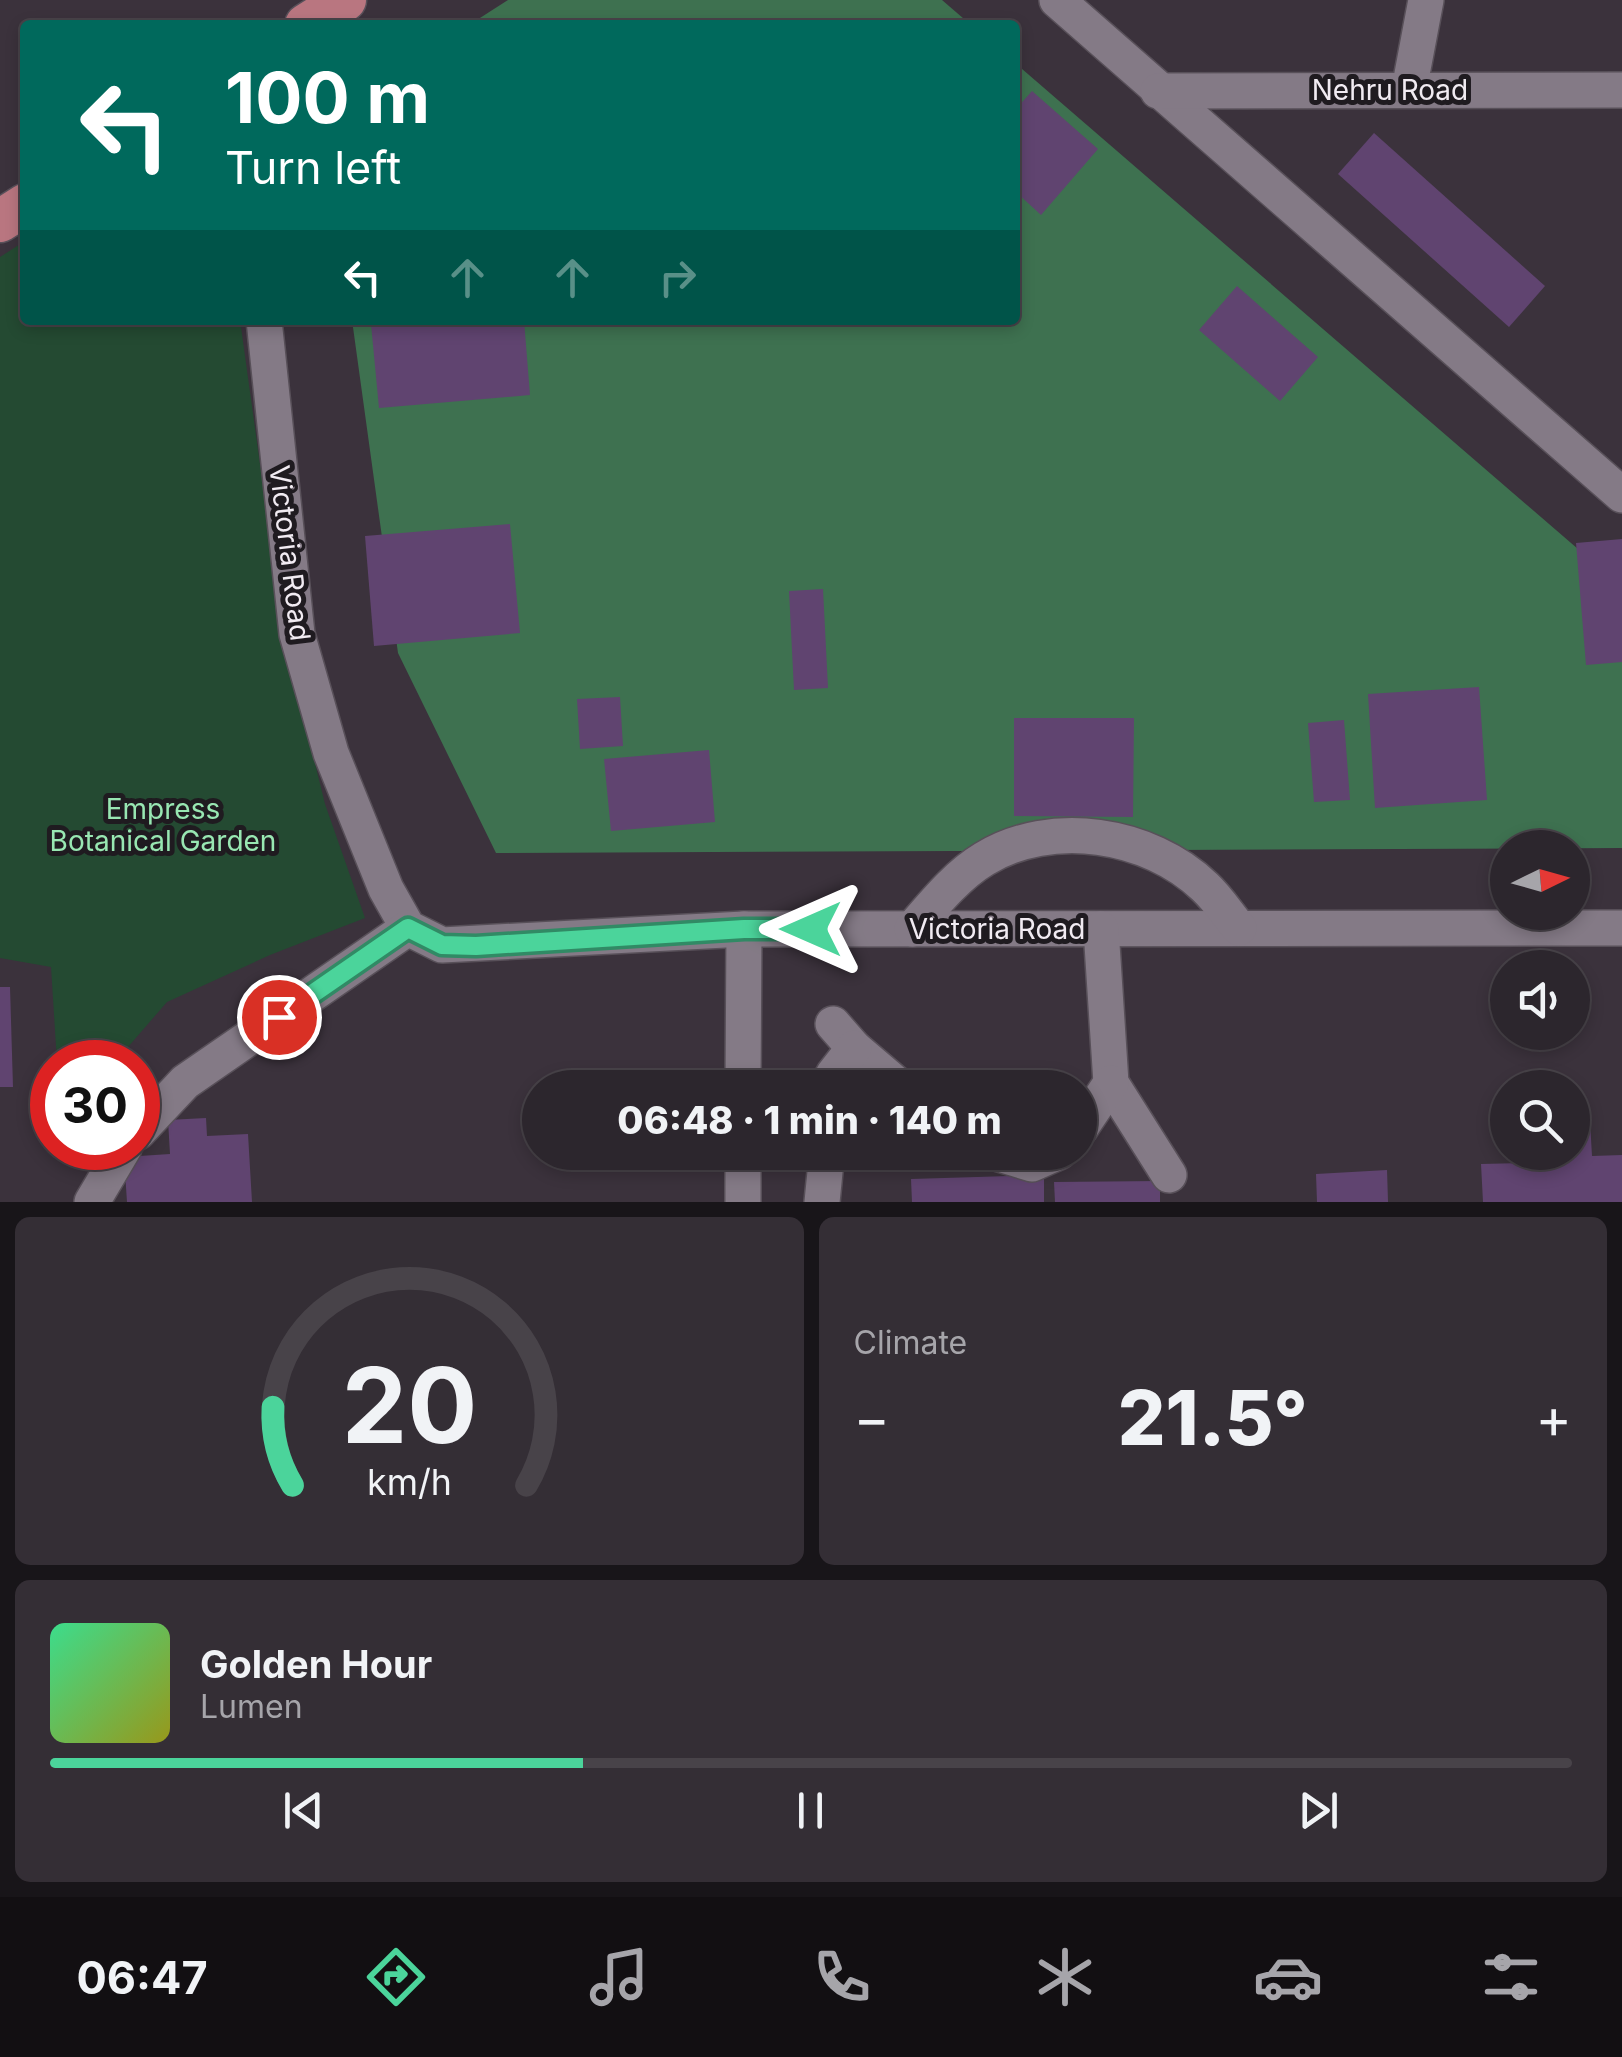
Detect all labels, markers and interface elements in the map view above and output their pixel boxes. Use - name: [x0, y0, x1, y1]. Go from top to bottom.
- text: 100 m: [225, 55, 430, 140]
- icon: left: [60, 60, 190, 190]
- street label: Nehru Road: [1312, 73, 1468, 107]
- text: Turn left: [225, 140, 401, 195]
- icon: left: [335, 250, 390, 305]
- icon: ahead: [440, 250, 495, 305]
- icon: ahead: [545, 250, 600, 305]
- icon: right: [650, 250, 705, 305]
- street label: Victoria Road: [262, 463, 318, 643]
- park label: Empress Botanical Garden: [50, 792, 276, 858]
- north arrow: [1490, 830, 1590, 930]
- map controls: [1490, 830, 1590, 1170]
- position arrow: [759, 877, 863, 981]
- street label: Victoria Road: [909, 912, 1085, 946]
- button: sound: [1490, 950, 1590, 1050]
- pin: [237, 975, 322, 1060]
- icon: arrive: [252, 990, 307, 1045]
- speed limit sign: 30: [30, 1040, 160, 1170]
- button: search: [1490, 1070, 1590, 1170]
- text: 06:48 · 1 min · 140 m: [617, 1097, 1002, 1143]
- text: Climate: [854, 1323, 967, 1362]
- text: 20: [341, 1342, 477, 1468]
- text: 21.5°: [1118, 1372, 1308, 1463]
- text: −: [854, 1385, 890, 1451]
- text: +: [1536, 1385, 1572, 1451]
- text: km/h: [367, 1460, 452, 1504]
- text: Golden Hour: [200, 1641, 432, 1687]
- text: Lumen: [200, 1687, 303, 1726]
- icon: previous: [276, 1783, 331, 1838]
- icon: pause: [783, 1783, 838, 1838]
- icon: next: [1291, 1783, 1346, 1838]
- icon: directions: [361, 1942, 431, 2012]
- icon: music: [584, 1942, 654, 2012]
- icon: phone: [807, 1942, 877, 2012]
- icon: climate: [1030, 1942, 1100, 2012]
- icon: car: [1253, 1942, 1323, 2012]
- icon: filters: [1476, 1942, 1546, 2012]
- text: 06:47: [76, 1950, 208, 2005]

